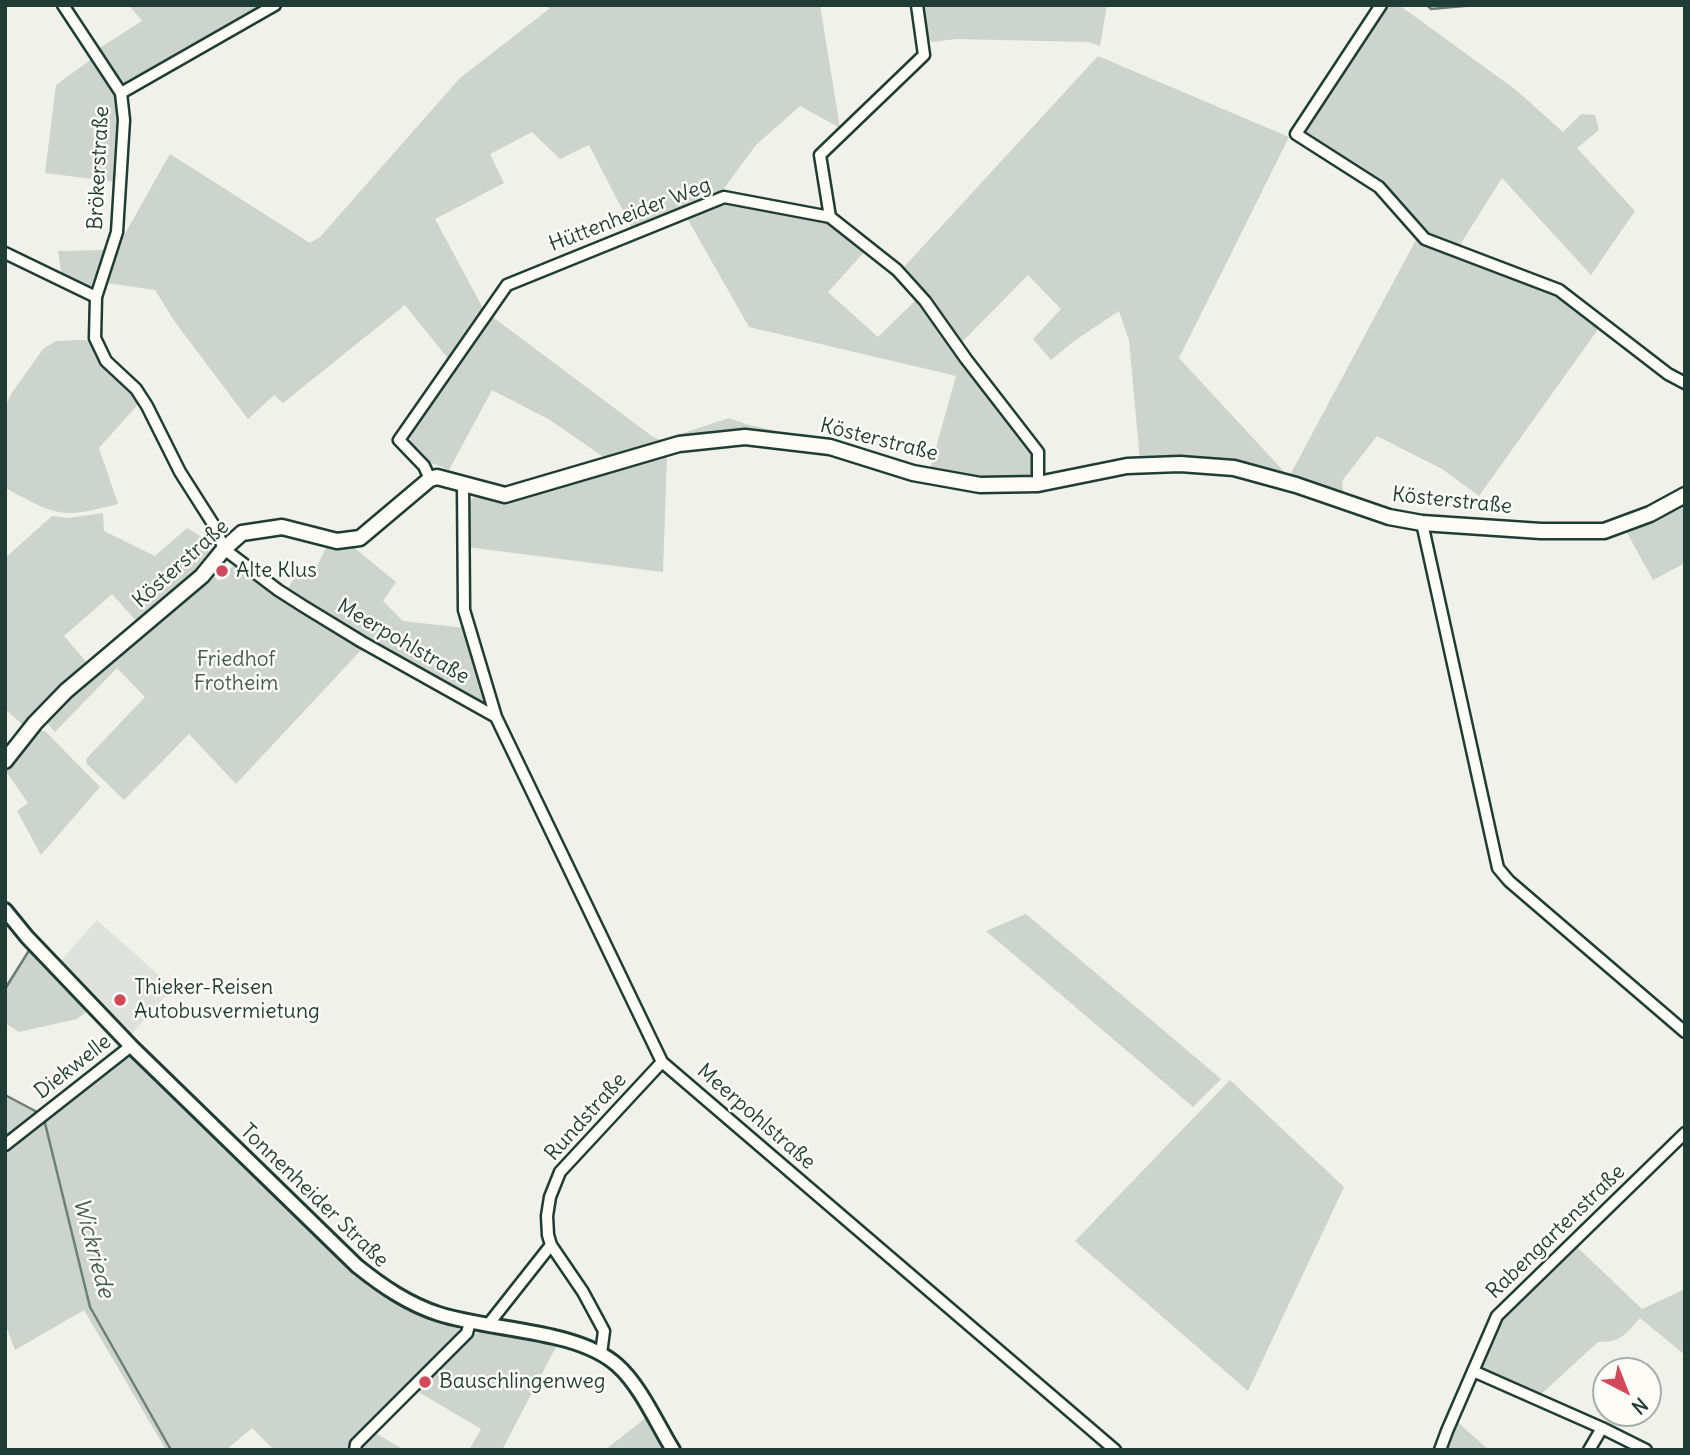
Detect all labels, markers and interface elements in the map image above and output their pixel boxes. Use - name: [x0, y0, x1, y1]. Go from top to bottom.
- street label: Brökerstraße: [83, 105, 115, 231]
- street label: Hüttenheider Weg: [545, 173, 715, 257]
- street label: Kösterstraße: [817, 413, 941, 467]
- street label: Kösterstraße: [1391, 482, 1513, 520]
- street label: Kösterstraße: [128, 514, 234, 614]
- place label: Alte Klus: [236, 558, 317, 584]
- marker: Alte Klus: [214, 563, 230, 579]
- street label: Meerpohlstraße: [332, 594, 474, 690]
- park label: Friedhof Frotheim: [194, 647, 278, 697]
- place label: Thieker-Reisen Autobusvermietung: [134, 975, 320, 1025]
- marker: Thieker-Reisen Autobusvermietung: [112, 992, 128, 1008]
- street label: Diekwelle: [30, 1029, 116, 1105]
- street label: Meerpohlstraße: [692, 1059, 820, 1175]
- street label: Rundstraße: [540, 1068, 632, 1166]
- street label: Tonnenheider Straße: [235, 1119, 393, 1273]
- street label: Rabengartenstraße: [1482, 1160, 1630, 1304]
- water label: Wickriede: [66, 1195, 120, 1301]
- north arrow: [1592, 1357, 1662, 1427]
- place label: Bauschlingenweg: [439, 1369, 605, 1395]
- marker: Bauschlingenweg: [417, 1374, 433, 1390]
- text: N: [1627, 1393, 1653, 1419]

